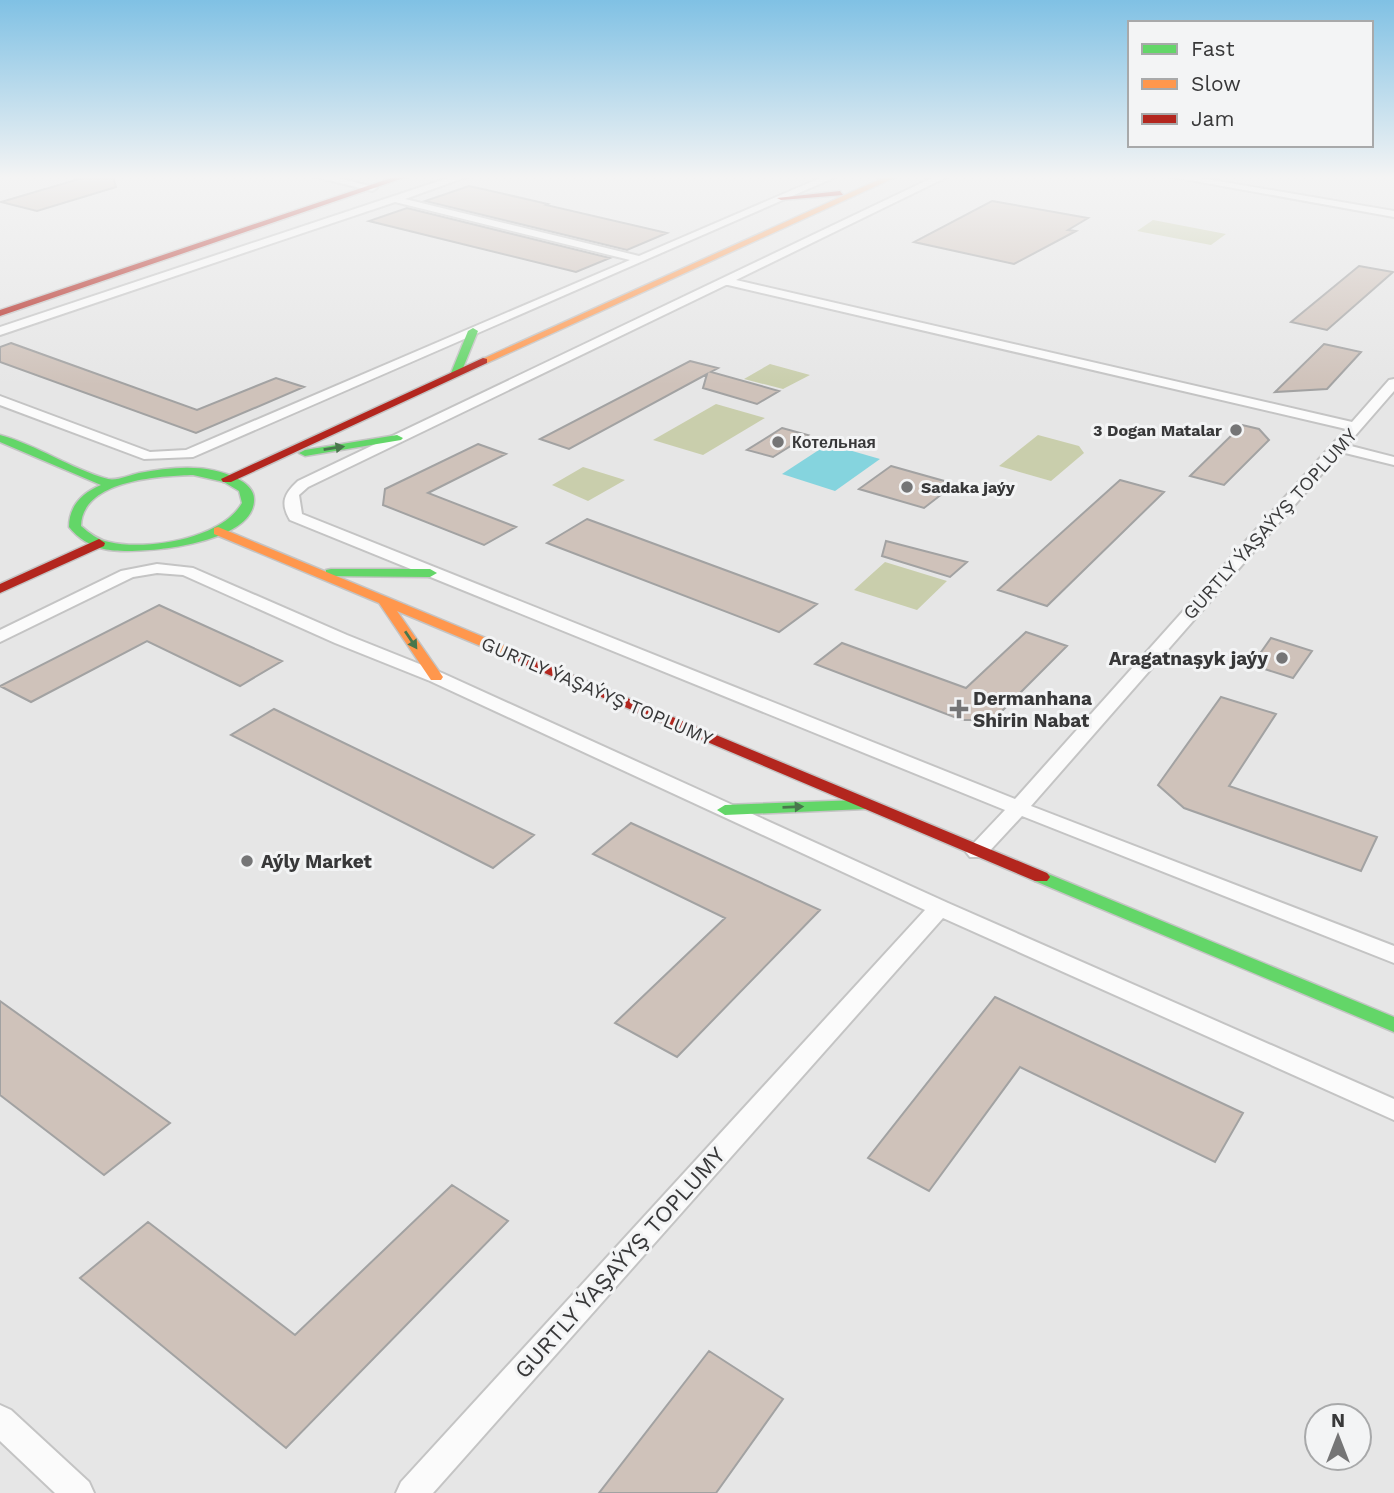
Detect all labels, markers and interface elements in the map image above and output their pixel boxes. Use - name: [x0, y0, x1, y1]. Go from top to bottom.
- legend: [1128, 21, 1373, 147]
- text: Fast: [1191, 36, 1235, 61]
- text: Slow: [1191, 71, 1241, 96]
- text: Jam: [1191, 106, 1234, 131]
- place label: 3 Dogan Matalar: [1093, 421, 1222, 440]
- marker: 3 Dogan Matalar: [1228, 422, 1244, 438]
- street label: GURTLY ÝAŞAÝYŞ TOPLUMY: [1178, 424, 1362, 624]
- place label: Котельная: [792, 433, 876, 452]
- marker: Котельная: [770, 434, 786, 450]
- one-way arrow: [323, 442, 345, 453]
- place label: Sadaka jaýy: [921, 478, 1016, 497]
- marker: Sadaka jaýy: [899, 479, 915, 495]
- one-way arrow: [404, 631, 418, 649]
- street label: GURTLY ÝAŞAÝYŞ TOPLUMY: [478, 632, 716, 750]
- place label: Aragatnaşyk jaýy: [1109, 647, 1268, 670]
- marker: Aragatnaşyk jaýy: [1274, 650, 1290, 666]
- place label: Dermanhana Shirin Nabat: [973, 687, 1092, 732]
- marker: Dermanhana Shirin Nabat: [951, 701, 967, 717]
- one-way arrow: [783, 802, 805, 813]
- place label: Aýly Market: [261, 850, 373, 873]
- marker: Aýly Market: [239, 853, 255, 869]
- street label: GURTLY ÝAŞAÝYŞ TOPLUMY: [509, 1142, 731, 1384]
- north arrow: [1303, 1402, 1373, 1472]
- text: N: [1331, 1409, 1345, 1432]

